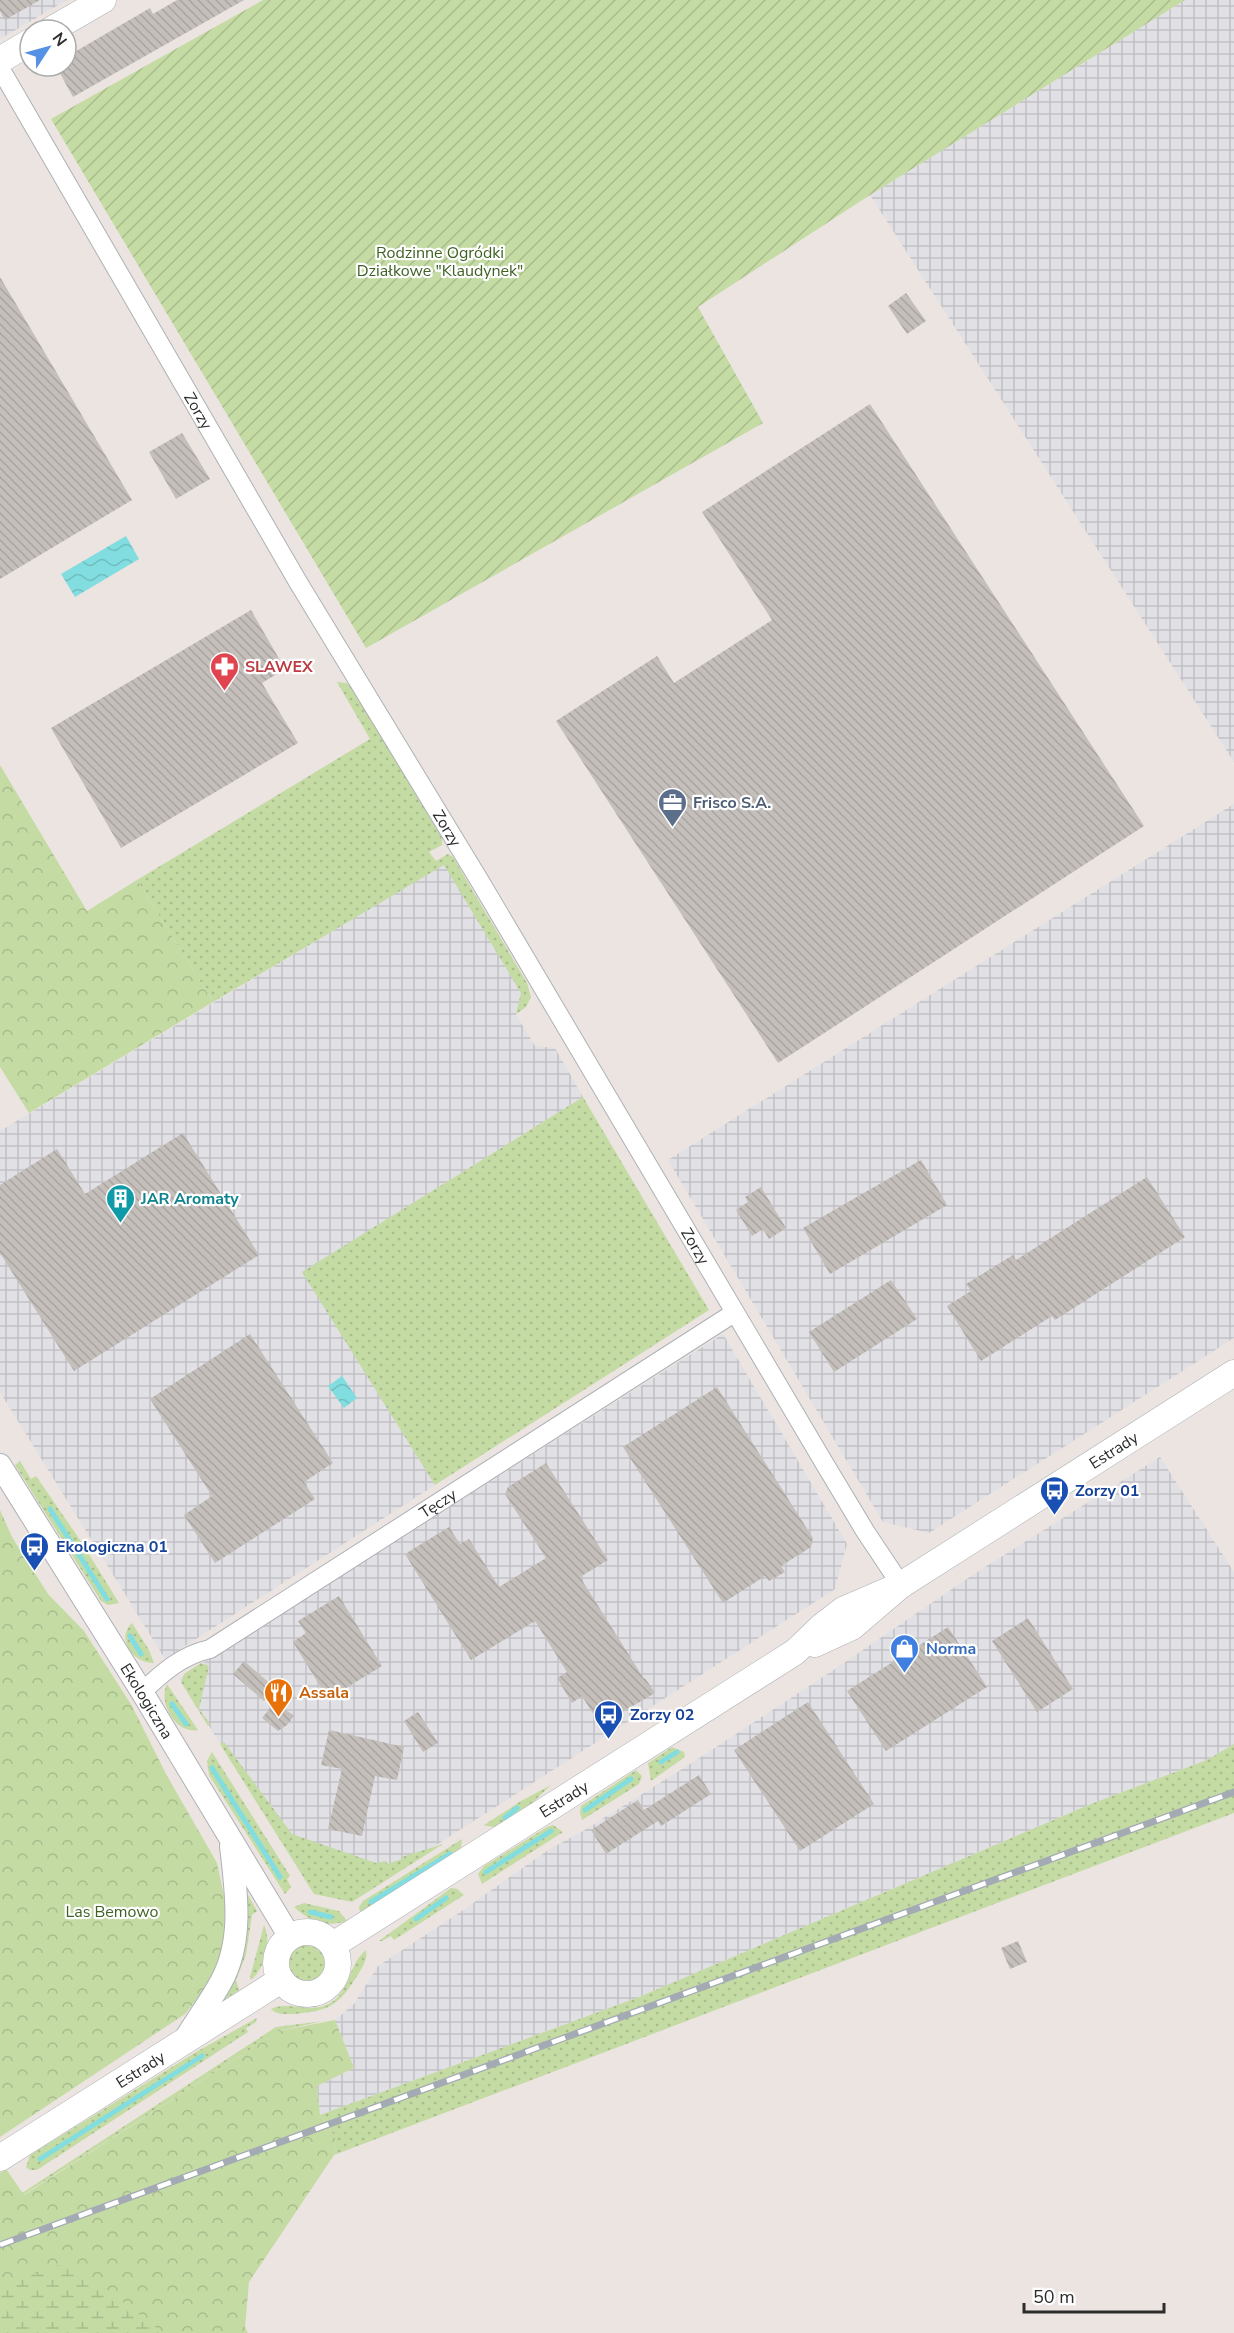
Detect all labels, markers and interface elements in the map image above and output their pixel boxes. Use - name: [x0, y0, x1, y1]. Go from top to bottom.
- north arrow: [18, 18, 78, 78]
- text: N: [47, 28, 72, 51]
- park label: Rodzinne Ogródki Działkowe "Klaudynek": [357, 242, 523, 282]
- street label: Zorzy: [178, 389, 218, 434]
- pharmacy icon: SLAWEX: [208, 650, 240, 692]
- place label: SLAWEX: [245, 656, 313, 678]
- office icon: Frisco S.A.: [656, 786, 688, 828]
- place label: Frisco S.A.: [693, 792, 771, 814]
- street label: Zorzy: [427, 806, 467, 852]
- building icon: JAR Aromaty: [104, 1182, 136, 1224]
- place label: JAR Aromaty: [140, 1188, 239, 1210]
- street label: Zorzy: [675, 1224, 715, 1270]
- street label: Estrady: [1085, 1426, 1143, 1474]
- bus stop icon: Zorzy 01: [1038, 1474, 1070, 1516]
- place label: Zorzy 01: [1075, 1480, 1139, 1502]
- street label: Tęczy: [415, 1483, 462, 1524]
- bus stop icon: Ekologiczna 01: [19, 1530, 51, 1572]
- place label: Ekologiczna 01: [56, 1536, 168, 1558]
- shop icon: Norma: [889, 1632, 921, 1674]
- place label: Norma: [926, 1638, 976, 1660]
- street label: Ekologiczna: [115, 1659, 178, 1743]
- restaurant icon: Assala: [262, 1676, 294, 1718]
- place label: Assala: [299, 1682, 349, 1704]
- bus stop icon: Zorzy 02: [593, 1698, 625, 1740]
- place label: Zorzy 02: [630, 1704, 694, 1726]
- street label: Estrady: [535, 1775, 593, 1823]
- park label: Las Bemowo: [65, 1901, 159, 1923]
- street label: Estrady: [112, 2046, 170, 2094]
- scale bar: [1024, 2276, 1164, 2314]
- text: 50 m: [1033, 2285, 1075, 2309]

